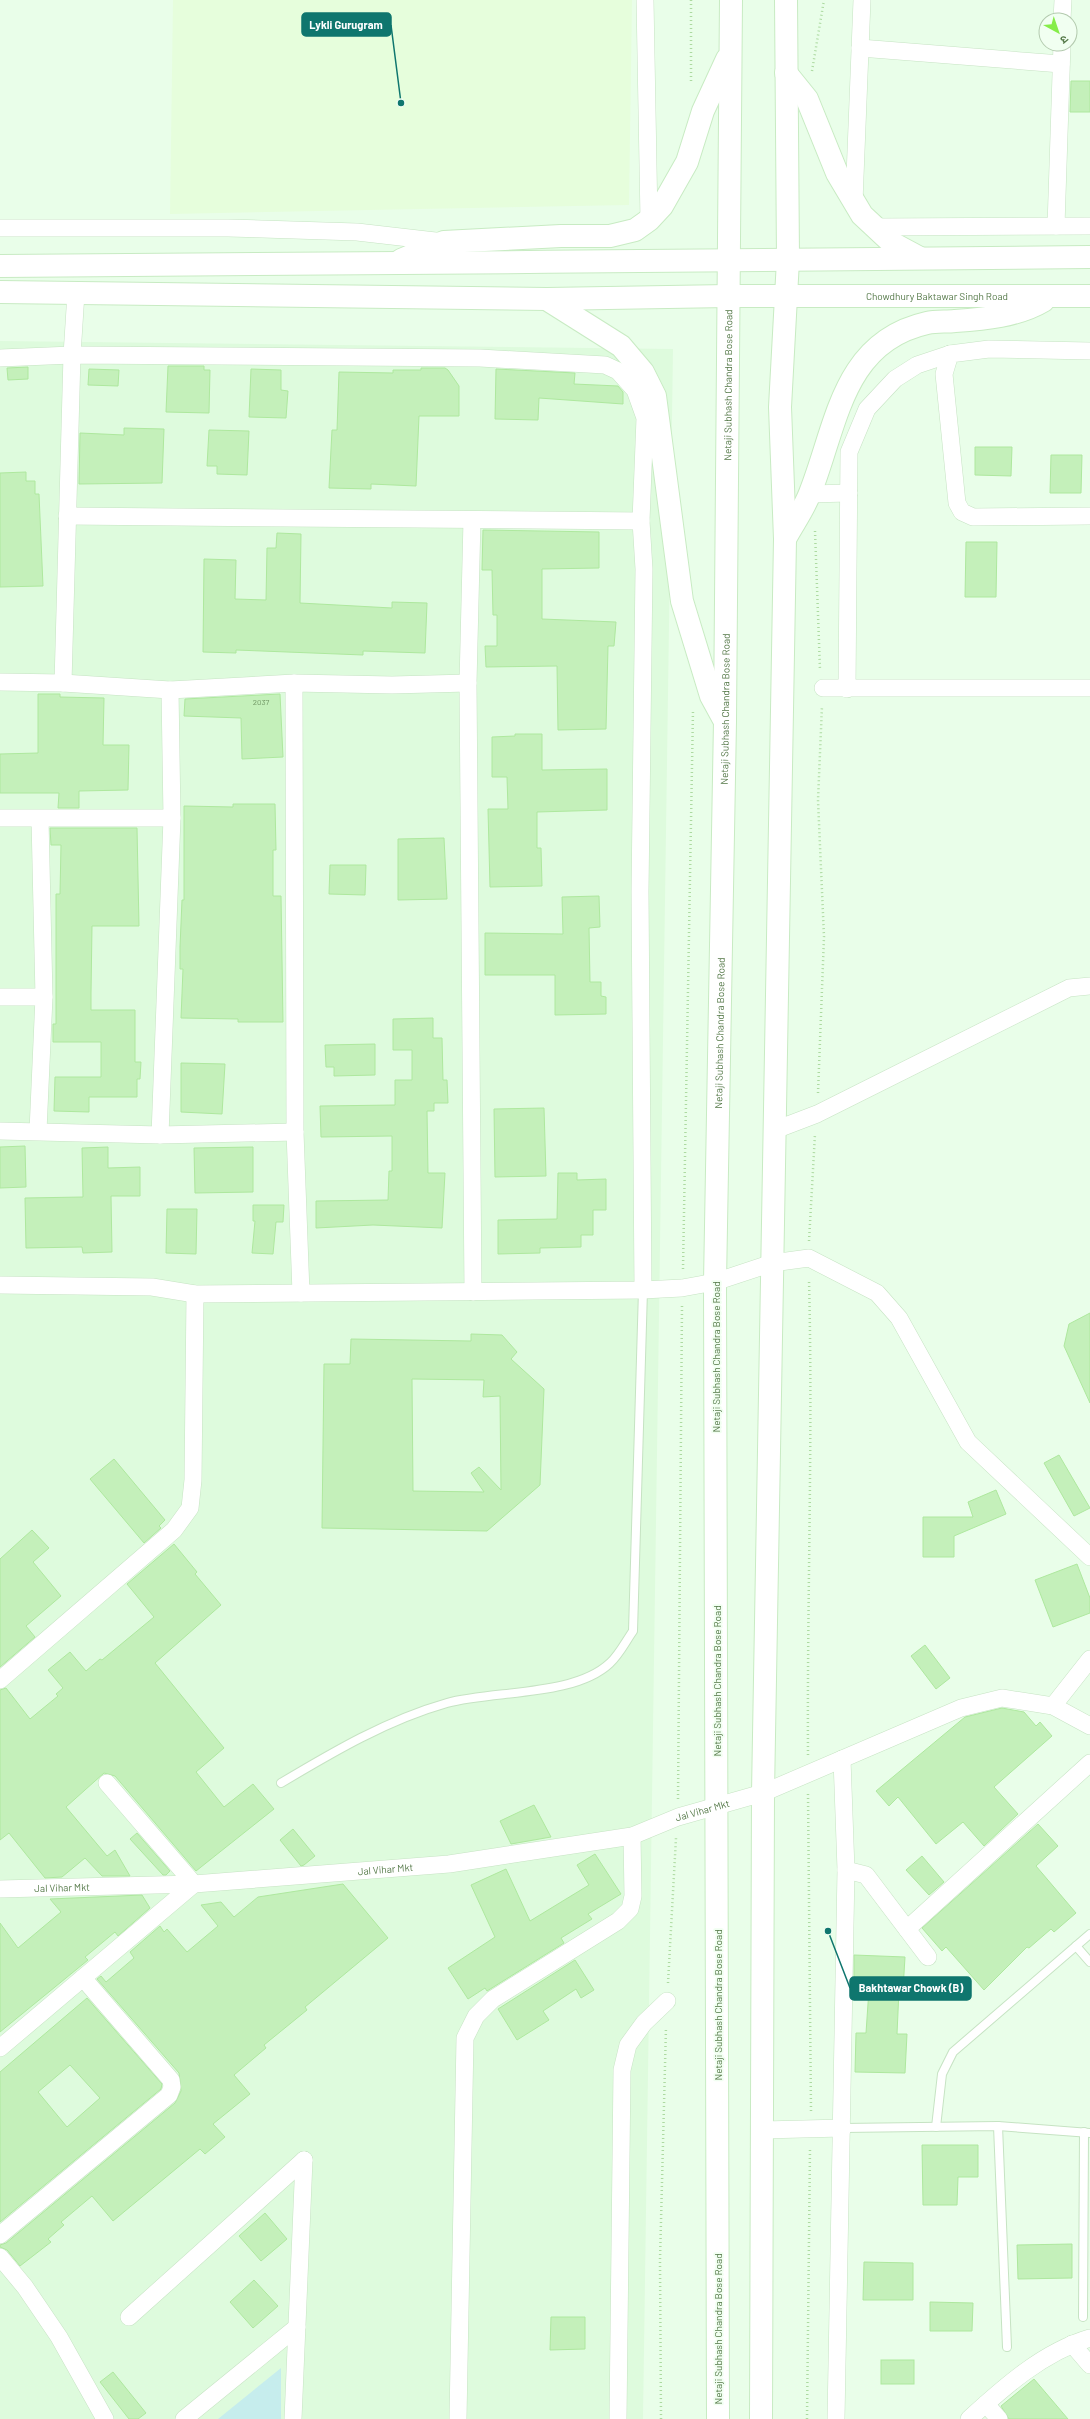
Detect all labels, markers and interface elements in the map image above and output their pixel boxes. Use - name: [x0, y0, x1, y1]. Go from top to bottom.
- north arrow: [1038, 12, 1078, 52]
- callout: Lykli Gurugram: [302, 13, 391, 36]
- text: Lykli Gurugram: [309, 18, 383, 31]
- text: उ: [1058, 33, 1071, 47]
- street label: Chowdhury Baktawar Singh Road: [866, 290, 1008, 302]
- street label: Netaji Subhash Chandra Bose Road: [721, 309, 734, 461]
- street label: Netaji Subhash Chandra Bose Road: [718, 633, 732, 785]
- house number: 2037: [253, 697, 270, 707]
- street label: Netaji Subhash Chandra Bose Road: [712, 957, 727, 1109]
- street label: Netaji Subhash Chandra Bose Road: [710, 1281, 722, 1433]
- street label: Netaji Subhash Chandra Bose Road: [711, 1605, 723, 1757]
- street label: Jal Vihar Mkt: [674, 1797, 731, 1823]
- street label: Jal Vihar Mkt: [357, 1861, 414, 1877]
- street label: Jal Vihar Mkt: [34, 1881, 90, 1894]
- street label: Netaji Subhash Chandra Bose Road: [712, 1929, 724, 2081]
- callout: Bakhtawar Chowk (B): [850, 1977, 971, 2000]
- text: Bakhtawar Chowk (B): [859, 1981, 963, 1994]
- street label: Netaji Subhash Chandra Bose Road: [712, 2253, 724, 2405]

